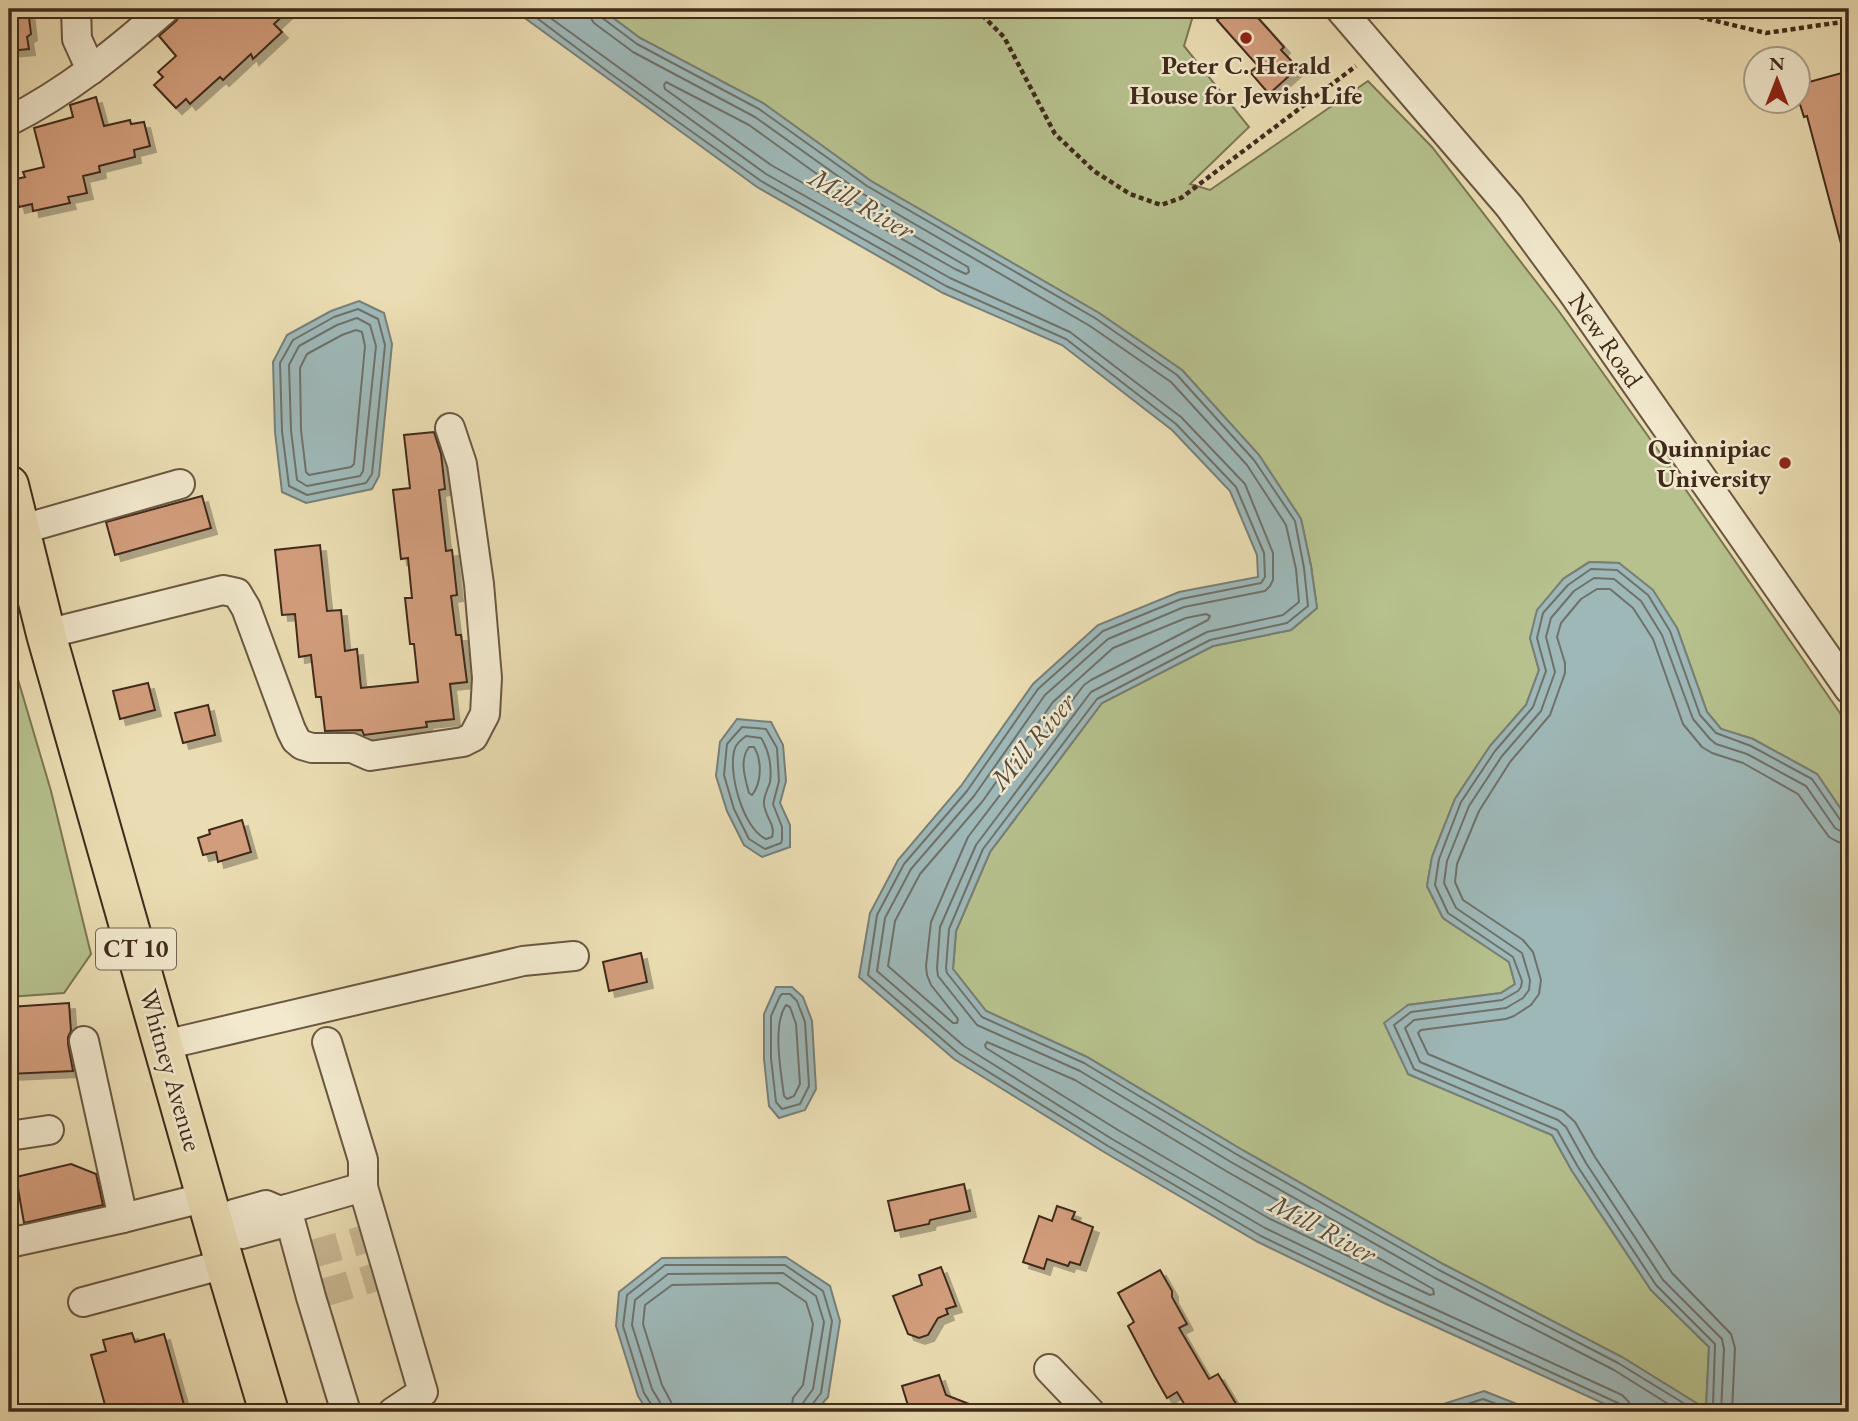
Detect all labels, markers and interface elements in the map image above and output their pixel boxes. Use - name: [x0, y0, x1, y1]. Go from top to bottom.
- marker: Peter C. Herald House for Jewish Life: [1238, 30, 1254, 46]
- north arrow: [1742, 46, 1812, 116]
- place label: Peter C. Herald House for Jewish Life: [1130, 48, 1363, 112]
- text: N: [1769, 51, 1785, 76]
- water label: Mill River: [801, 158, 922, 248]
- street label: New Road: [1561, 286, 1651, 395]
- place label: Quinnipiac University: [1648, 431, 1771, 495]
- marker: Quinnipiac University: [1777, 455, 1793, 471]
- water label: Mill River: [980, 684, 1084, 798]
- road number: CT 10: [96, 929, 176, 970]
- street label: Whitney Avenue: [132, 985, 210, 1155]
- water label: Mill River: [1262, 1184, 1384, 1272]

